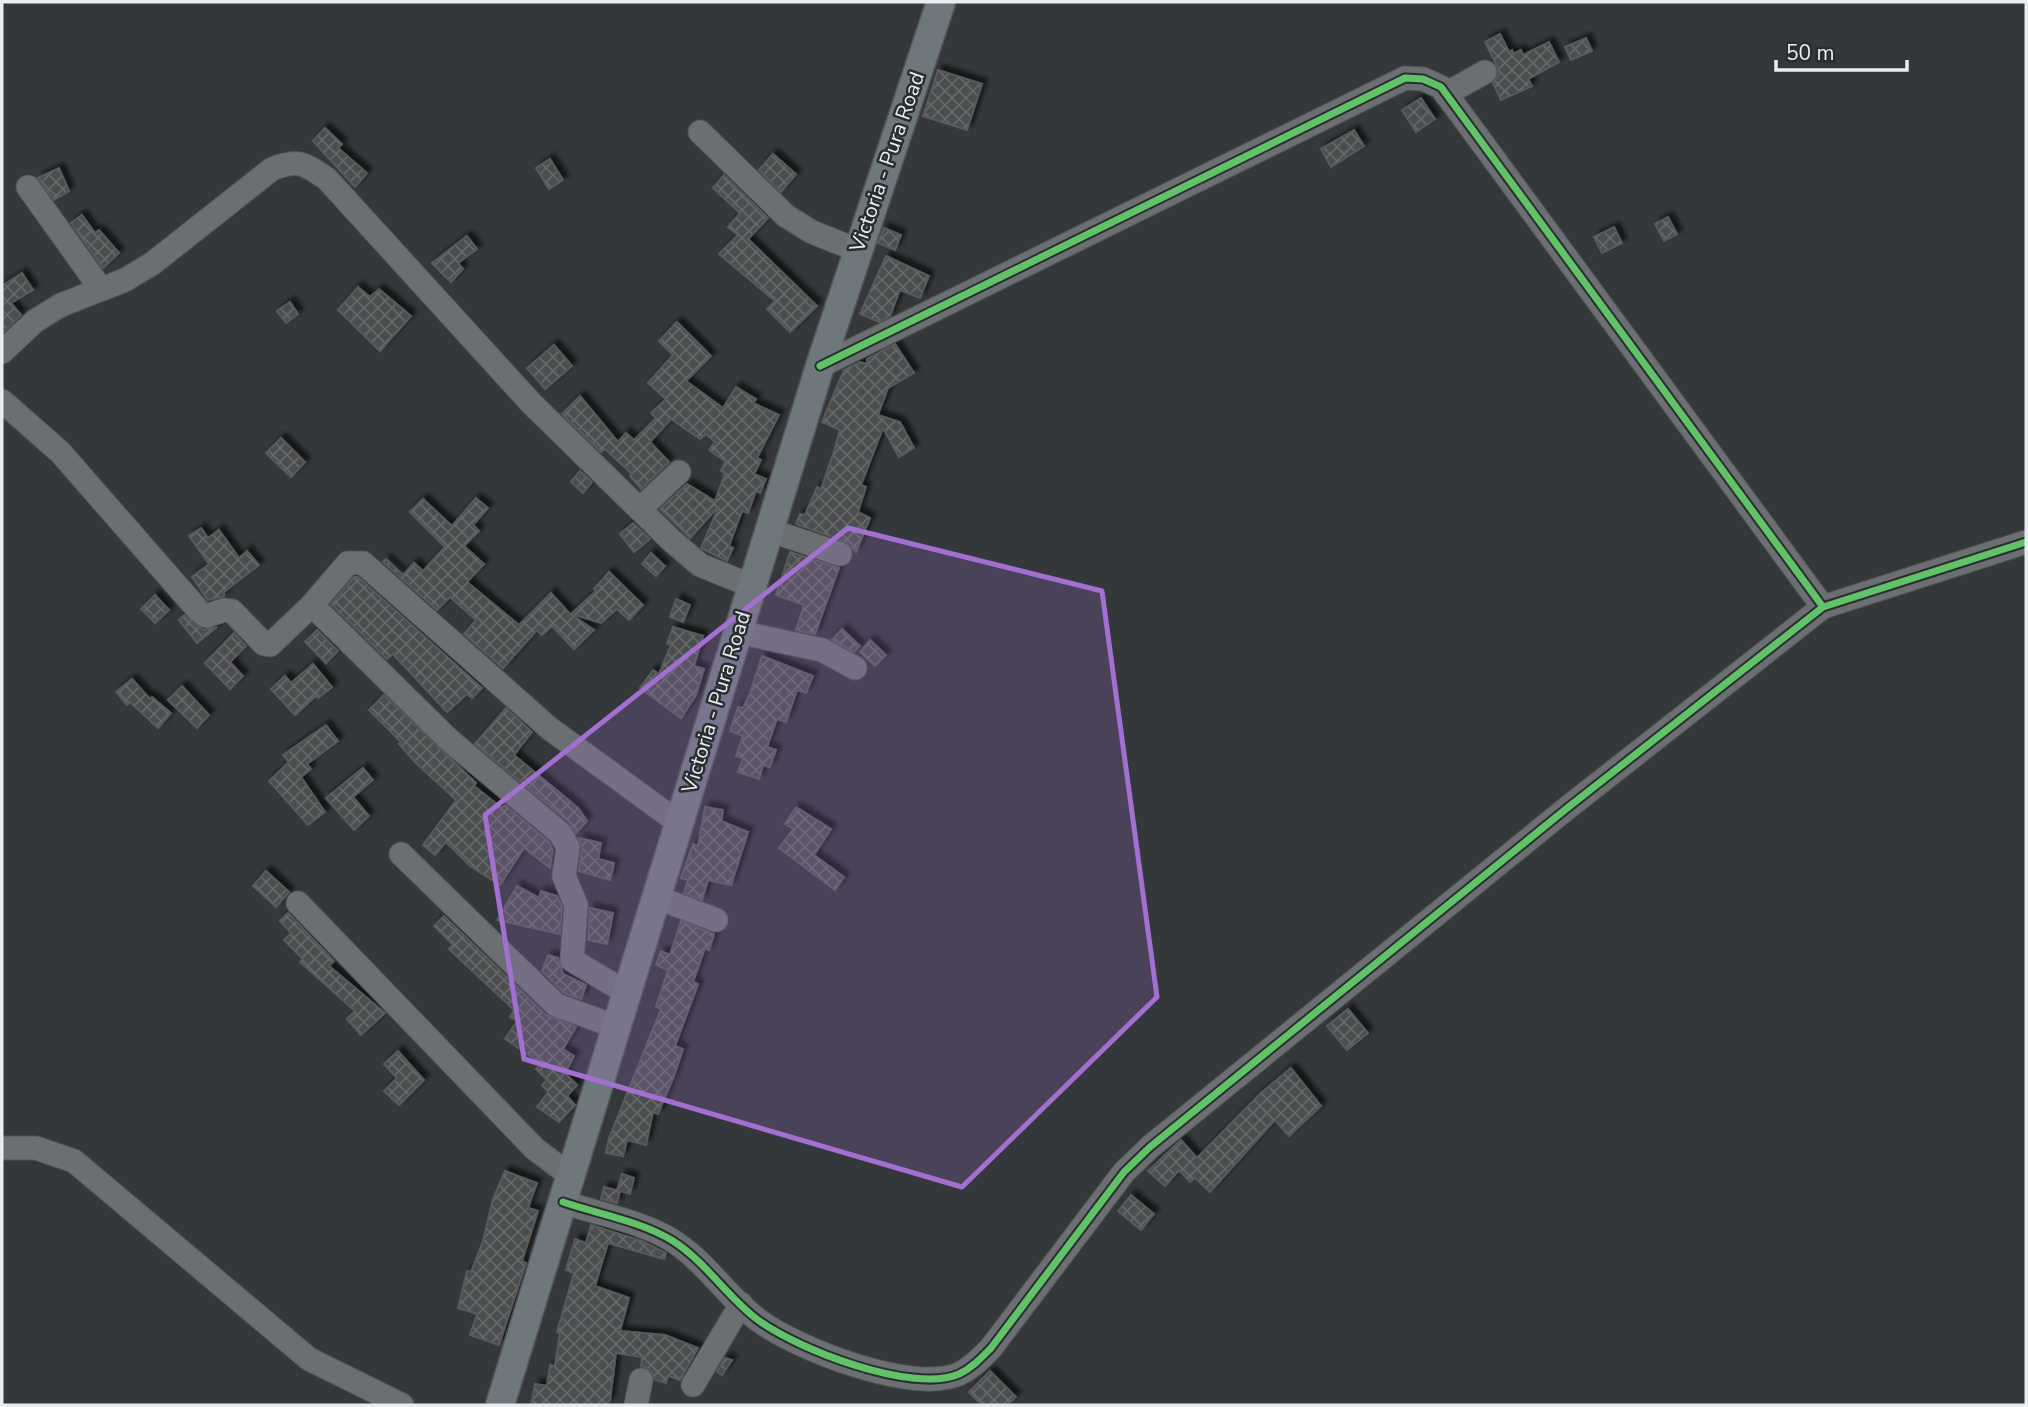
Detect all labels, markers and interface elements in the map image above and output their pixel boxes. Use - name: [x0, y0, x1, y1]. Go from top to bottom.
- scale bar: [1776, 28, 1907, 72]
- text: 50 m: [1786, 39, 1835, 67]
- street label: Victoria - Pura Road: [843, 68, 931, 257]
- street label: Victoria - Pura Road: [675, 608, 757, 797]

